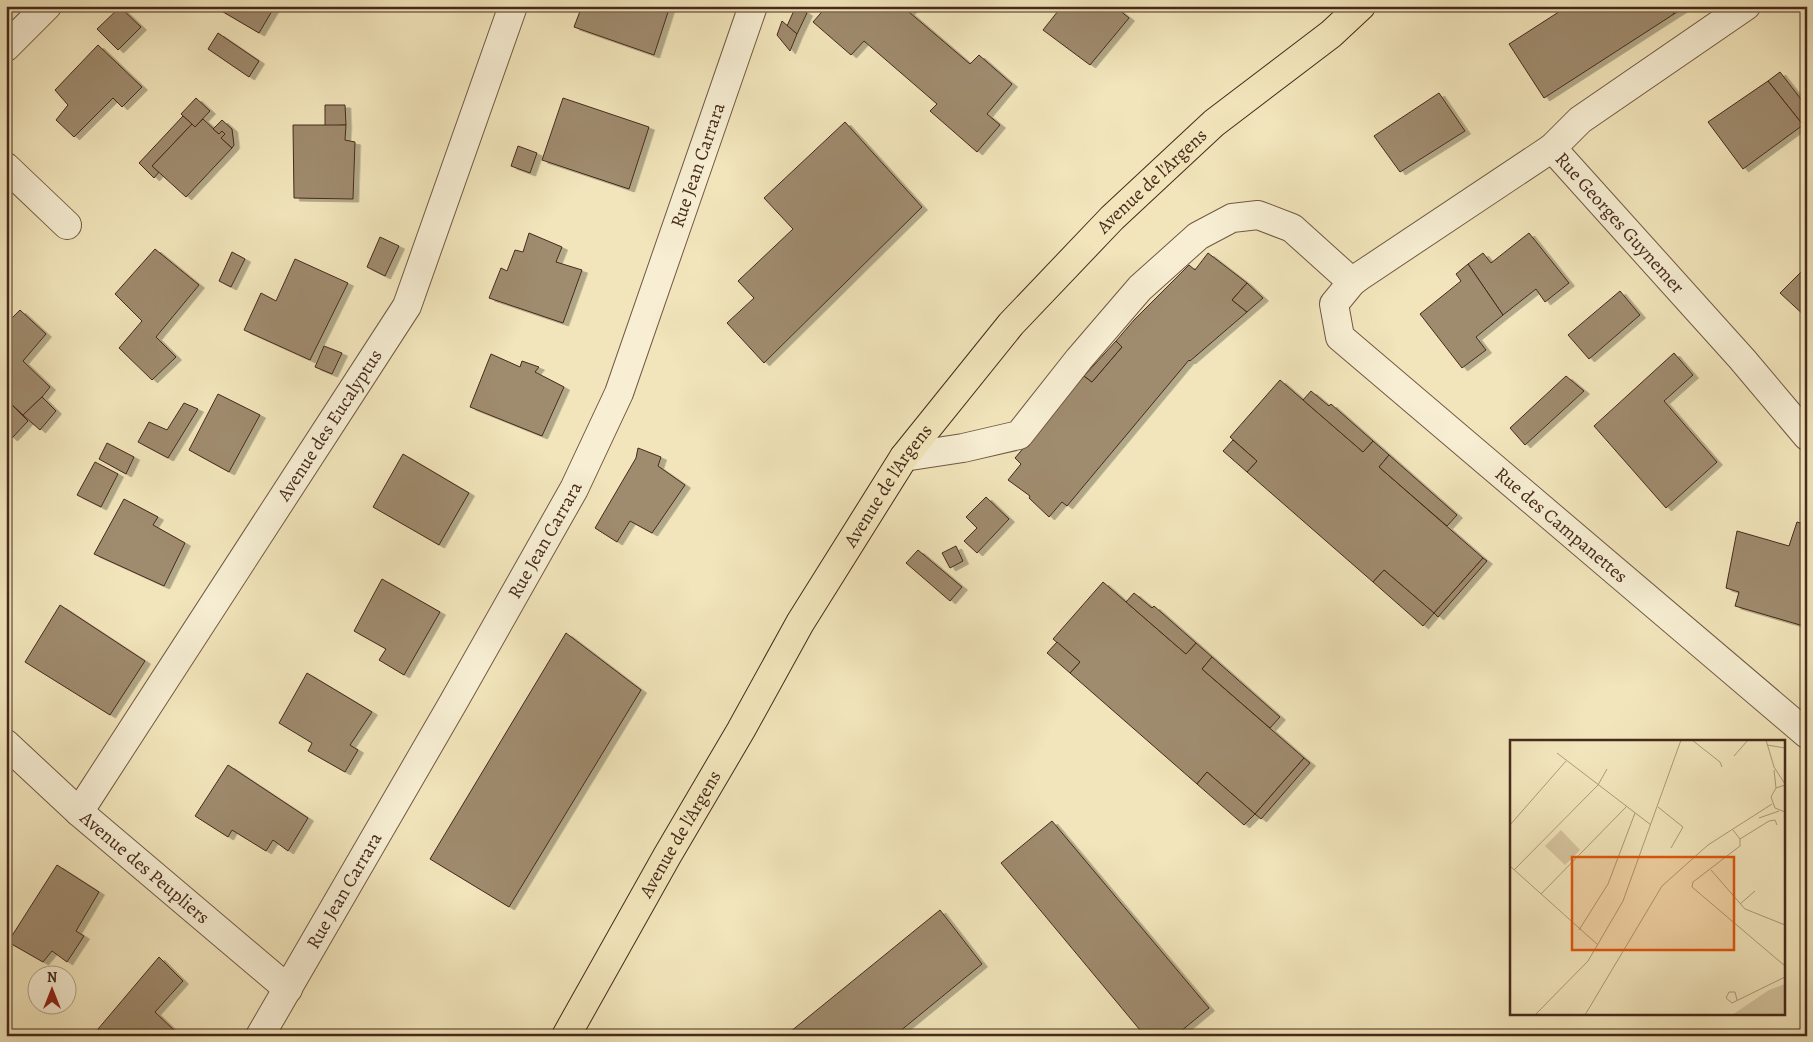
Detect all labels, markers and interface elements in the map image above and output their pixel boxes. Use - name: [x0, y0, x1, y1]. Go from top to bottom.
- street label: Rue Jean Carrara: [664, 99, 732, 231]
- street label: Avenue de l'Argens: [1090, 123, 1213, 240]
- street label: Rue Georges Guynemer: [1549, 147, 1690, 299]
- street label: Avenue des Eucalyptus: [271, 344, 388, 507]
- street label: Avenue de l'Argens: [837, 419, 939, 553]
- street label: Rue des Campanettes: [1489, 461, 1633, 589]
- street label: Rue Jean Carrara: [502, 477, 589, 603]
- inset map: [1510, 740, 1786, 1014]
- street label: Avenue de l'Argens: [633, 766, 727, 903]
- street label: Avenue des Peupliers: [74, 805, 215, 930]
- street label: Rue Jean Carrara: [300, 828, 388, 954]
- north arrow: [28, 964, 78, 1014]
- text: N: [47, 968, 57, 987]

